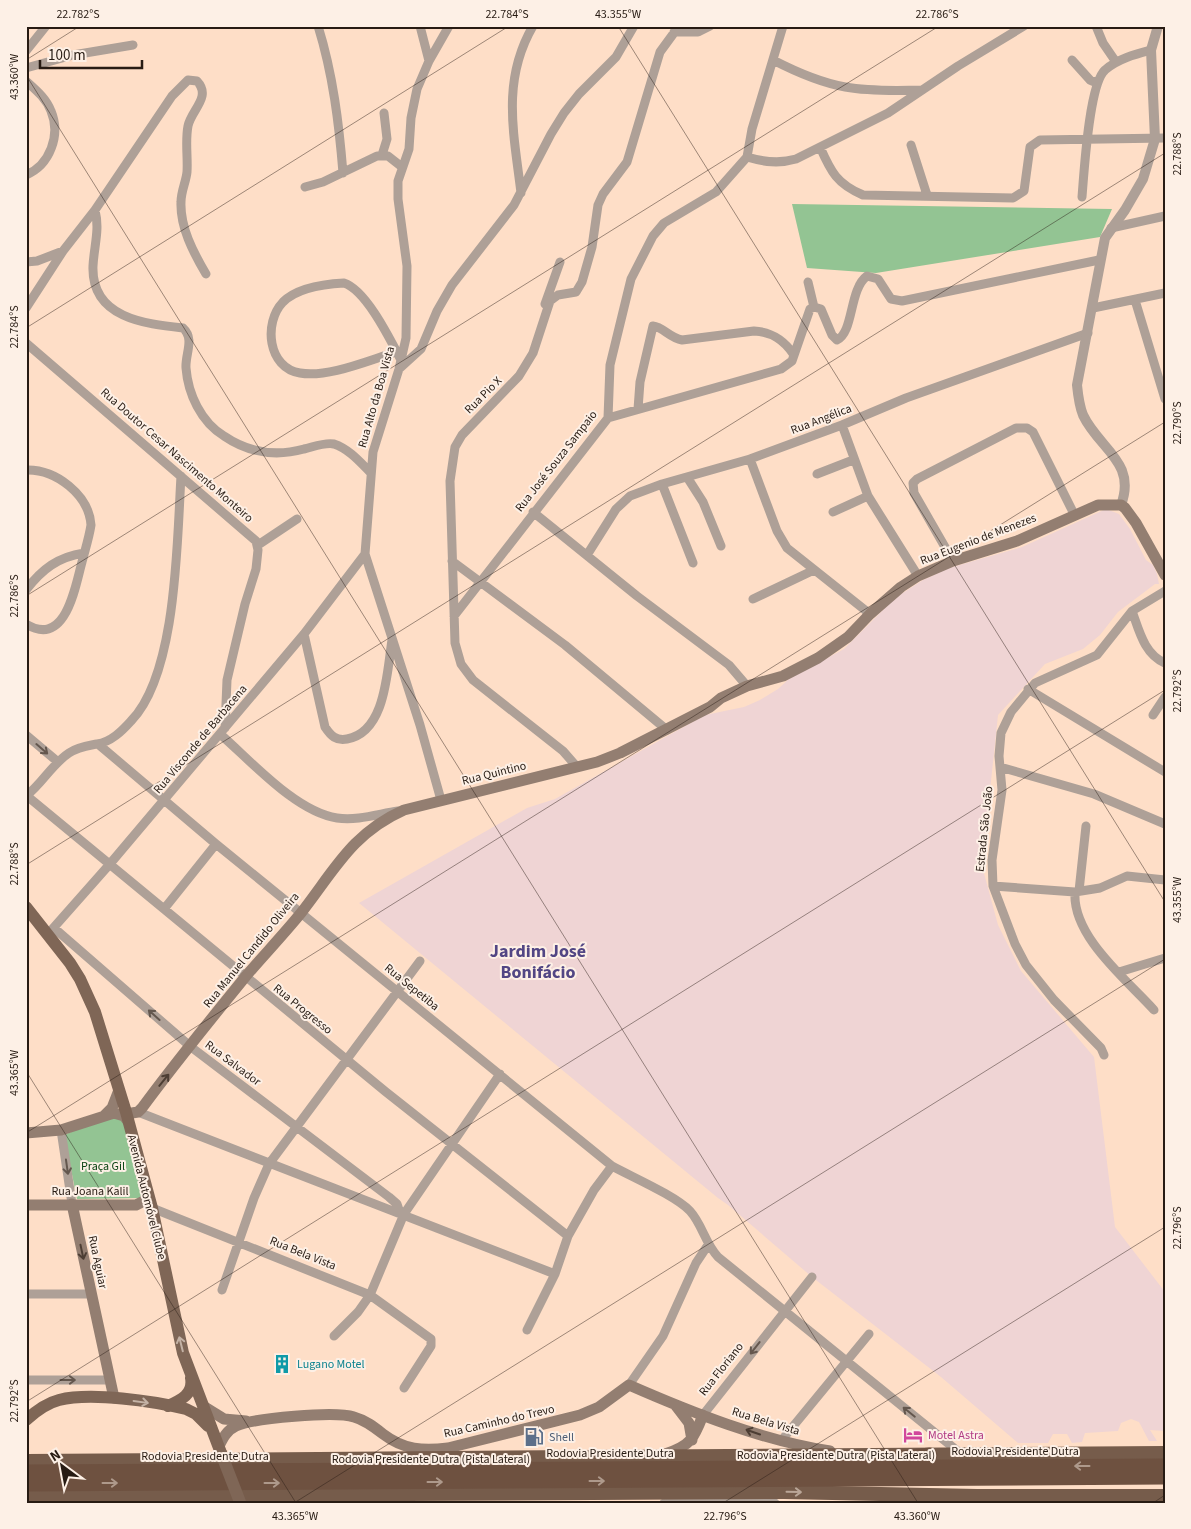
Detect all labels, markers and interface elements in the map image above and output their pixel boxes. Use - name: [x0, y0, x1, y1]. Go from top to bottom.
- text: 22.782°S: [56, 6, 100, 23]
- text: 22.784°S: [485, 6, 529, 23]
- text: 43.355°W: [595, 6, 642, 23]
- text: 22.786°S: [915, 6, 959, 23]
- scale bar: [40, 38, 142, 70]
- text: 100 m: [48, 45, 86, 66]
- text: 43.360°W: [6, 53, 23, 100]
- text: 22.788°S: [1169, 132, 1186, 176]
- text: 22.784°S: [6, 305, 23, 349]
- street label: Rua Alto da Boa Vista: [354, 344, 399, 450]
- street label: Rua Pio X: [461, 373, 506, 418]
- street label: Rua Doutor Cesar Nascimento Monteiro: [97, 384, 257, 527]
- street label: Rua Angélica: [788, 400, 854, 439]
- text: 22.790°S: [1169, 401, 1186, 445]
- street label: Rua José Souza Sampaio: [511, 407, 601, 516]
- street label: Rua Eugenio de Menezes: [918, 509, 1039, 569]
- text: 22.786°S: [6, 574, 23, 618]
- text: 22.792°S: [1169, 669, 1186, 713]
- street label: Rua Visconde de Barbacena: [150, 681, 251, 798]
- one-way arrow: [36, 743, 49, 754]
- street label: Rua Quintino: [460, 757, 528, 790]
- street label: Estrada São João: [972, 785, 997, 873]
- text: 22.788°S: [6, 842, 23, 886]
- text: 43.355°W: [1169, 876, 1186, 923]
- street label: Rua Manuel Candido Oliveira: [199, 889, 303, 1012]
- district label: Jardim José Bonifácio: [490, 939, 586, 985]
- street label: Rua Sepetiba: [381, 960, 443, 1015]
- street label: Rua Progresso: [269, 980, 336, 1039]
- one-way arrow: [148, 1009, 161, 1021]
- street label: Rua Salvador: [201, 1037, 265, 1091]
- text: 43.365°W: [6, 1049, 23, 1096]
- one-way arrow: [159, 1074, 170, 1087]
- street label: Avenida Automóvel Clube: [123, 1133, 170, 1261]
- park label: Praça Gil: [81, 1158, 125, 1175]
- one-way arrow: [62, 1159, 72, 1175]
- street label: Rua Joana Kalil: [51, 1183, 129, 1200]
- text: 22.796°S: [1169, 1206, 1186, 1250]
- street label: Rua Bela Vista: [267, 1232, 338, 1274]
- street label: Rua Aguiar: [84, 1234, 112, 1291]
- one-way arrow: [78, 1244, 87, 1260]
- one-way arrow: [176, 1337, 185, 1353]
- street label: Rua Floriano: [695, 1339, 748, 1400]
- one-way arrow: [750, 1342, 761, 1355]
- building icon: Lugano Motel: [271, 1353, 293, 1375]
- place label: Lugano Motel: [297, 1356, 365, 1373]
- one-way arrow: [59, 1375, 75, 1385]
- text: 22.792°S: [6, 1379, 23, 1423]
- one-way arrow: [133, 1397, 149, 1407]
- street label: Rua Caminho do Trevo: [442, 1400, 556, 1442]
- street label: Rua Bela Vista: [730, 1403, 802, 1440]
- one-way arrow: [903, 1406, 916, 1417]
- hotel icon: Motel Astra: [902, 1424, 924, 1446]
- fuel station icon: Shell: [523, 1426, 545, 1448]
- one-way arrow: [746, 1426, 762, 1436]
- place label: Motel Astra: [928, 1427, 984, 1444]
- place label: Shell: [549, 1429, 574, 1446]
- north arrow: [38, 1442, 88, 1492]
- street label: Rodovia Presidente Dutra: [951, 1443, 1079, 1460]
- text: N: [46, 1445, 65, 1467]
- street label: Rodovia Presidente Dutra: [546, 1445, 674, 1462]
- street label: Rodovia Presidente Dutra (Pista Lateral): [737, 1447, 935, 1464]
- street label: Rodovia Presidente Dutra: [141, 1448, 269, 1465]
- street label: Rodovia Presidente Dutra (Pista Lateral): [332, 1451, 530, 1468]
- one-way arrow: [1075, 1461, 1091, 1471]
- one-way arrow: [589, 1476, 605, 1486]
- one-way arrow: [426, 1477, 443, 1487]
- one-way arrow: [102, 1478, 118, 1488]
- one-way arrow: [264, 1478, 280, 1488]
- one-way arrow: [786, 1488, 802, 1497]
- text: 43.365°W: [272, 1508, 319, 1525]
- text: 22.796°S: [703, 1508, 747, 1525]
- text: 43.360°W: [894, 1508, 941, 1525]

